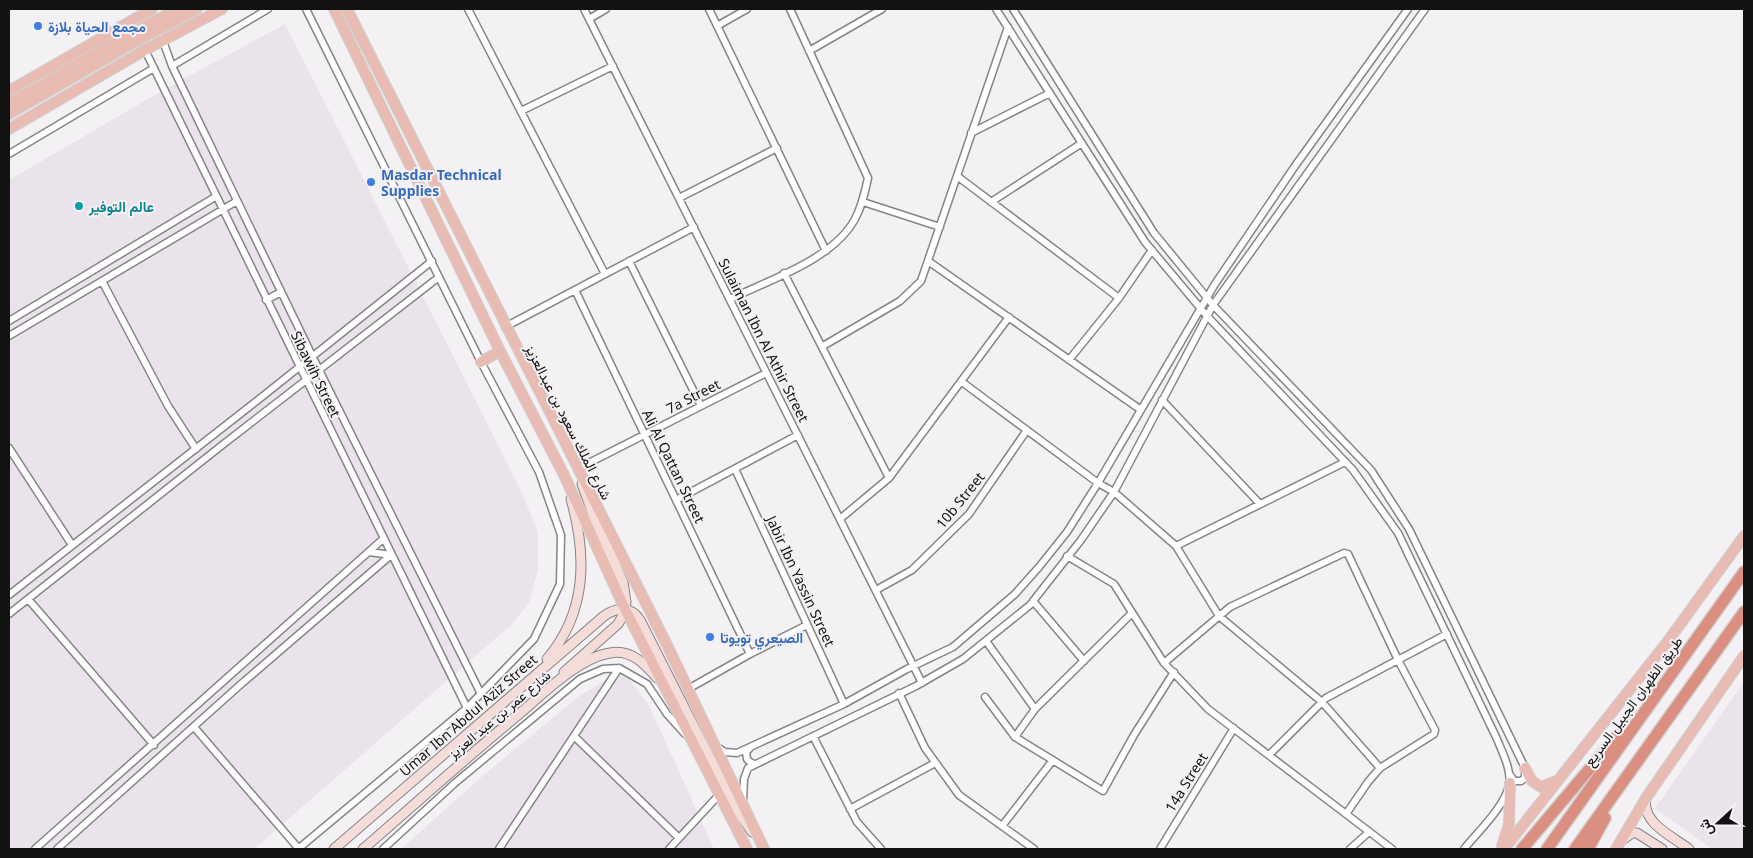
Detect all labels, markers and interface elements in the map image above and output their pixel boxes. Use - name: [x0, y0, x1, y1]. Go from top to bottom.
- place label: مجمع الحياة بلازة: [48, 17, 146, 37]
- marker: مجمع الحياة بلازة: [32, 20, 44, 32]
- place label: Masdar Technical Supplies: [381, 165, 502, 200]
- marker: Masdar Technical Supplies: [365, 176, 377, 188]
- place label: عالم التوفير: [88, 197, 154, 216]
- marker: عالم التوفير: [73, 200, 85, 212]
- street label: Sulaiman Ibn Al Athir Street: [714, 255, 814, 425]
- street label: Sibawih Street: [287, 328, 345, 420]
- street label: شارع الملك سعود بن عبدالعزيز: [519, 340, 617, 504]
- street label: 7a Street: [663, 374, 723, 418]
- street label: Ali Al Qattan Street: [638, 406, 710, 526]
- street label: 10b Street: [931, 468, 989, 532]
- street label: Jabir Ibn Yassin Street: [761, 511, 840, 650]
- place label: الصيعري تويوتا: [720, 628, 803, 650]
- marker: الصيعري تويوتا: [704, 631, 716, 643]
- street label: طريق الظهران الجبيل السريع: [1579, 632, 1688, 771]
- street label: Umar Ibn Abdul Aziz Street: [395, 650, 541, 780]
- street label: شارع عمر بن عبد العزيز: [443, 666, 556, 765]
- street label: 14a Street: [1160, 749, 1212, 815]
- north arrow: [1693, 798, 1743, 848]
- text: ش: [1693, 816, 1717, 839]

